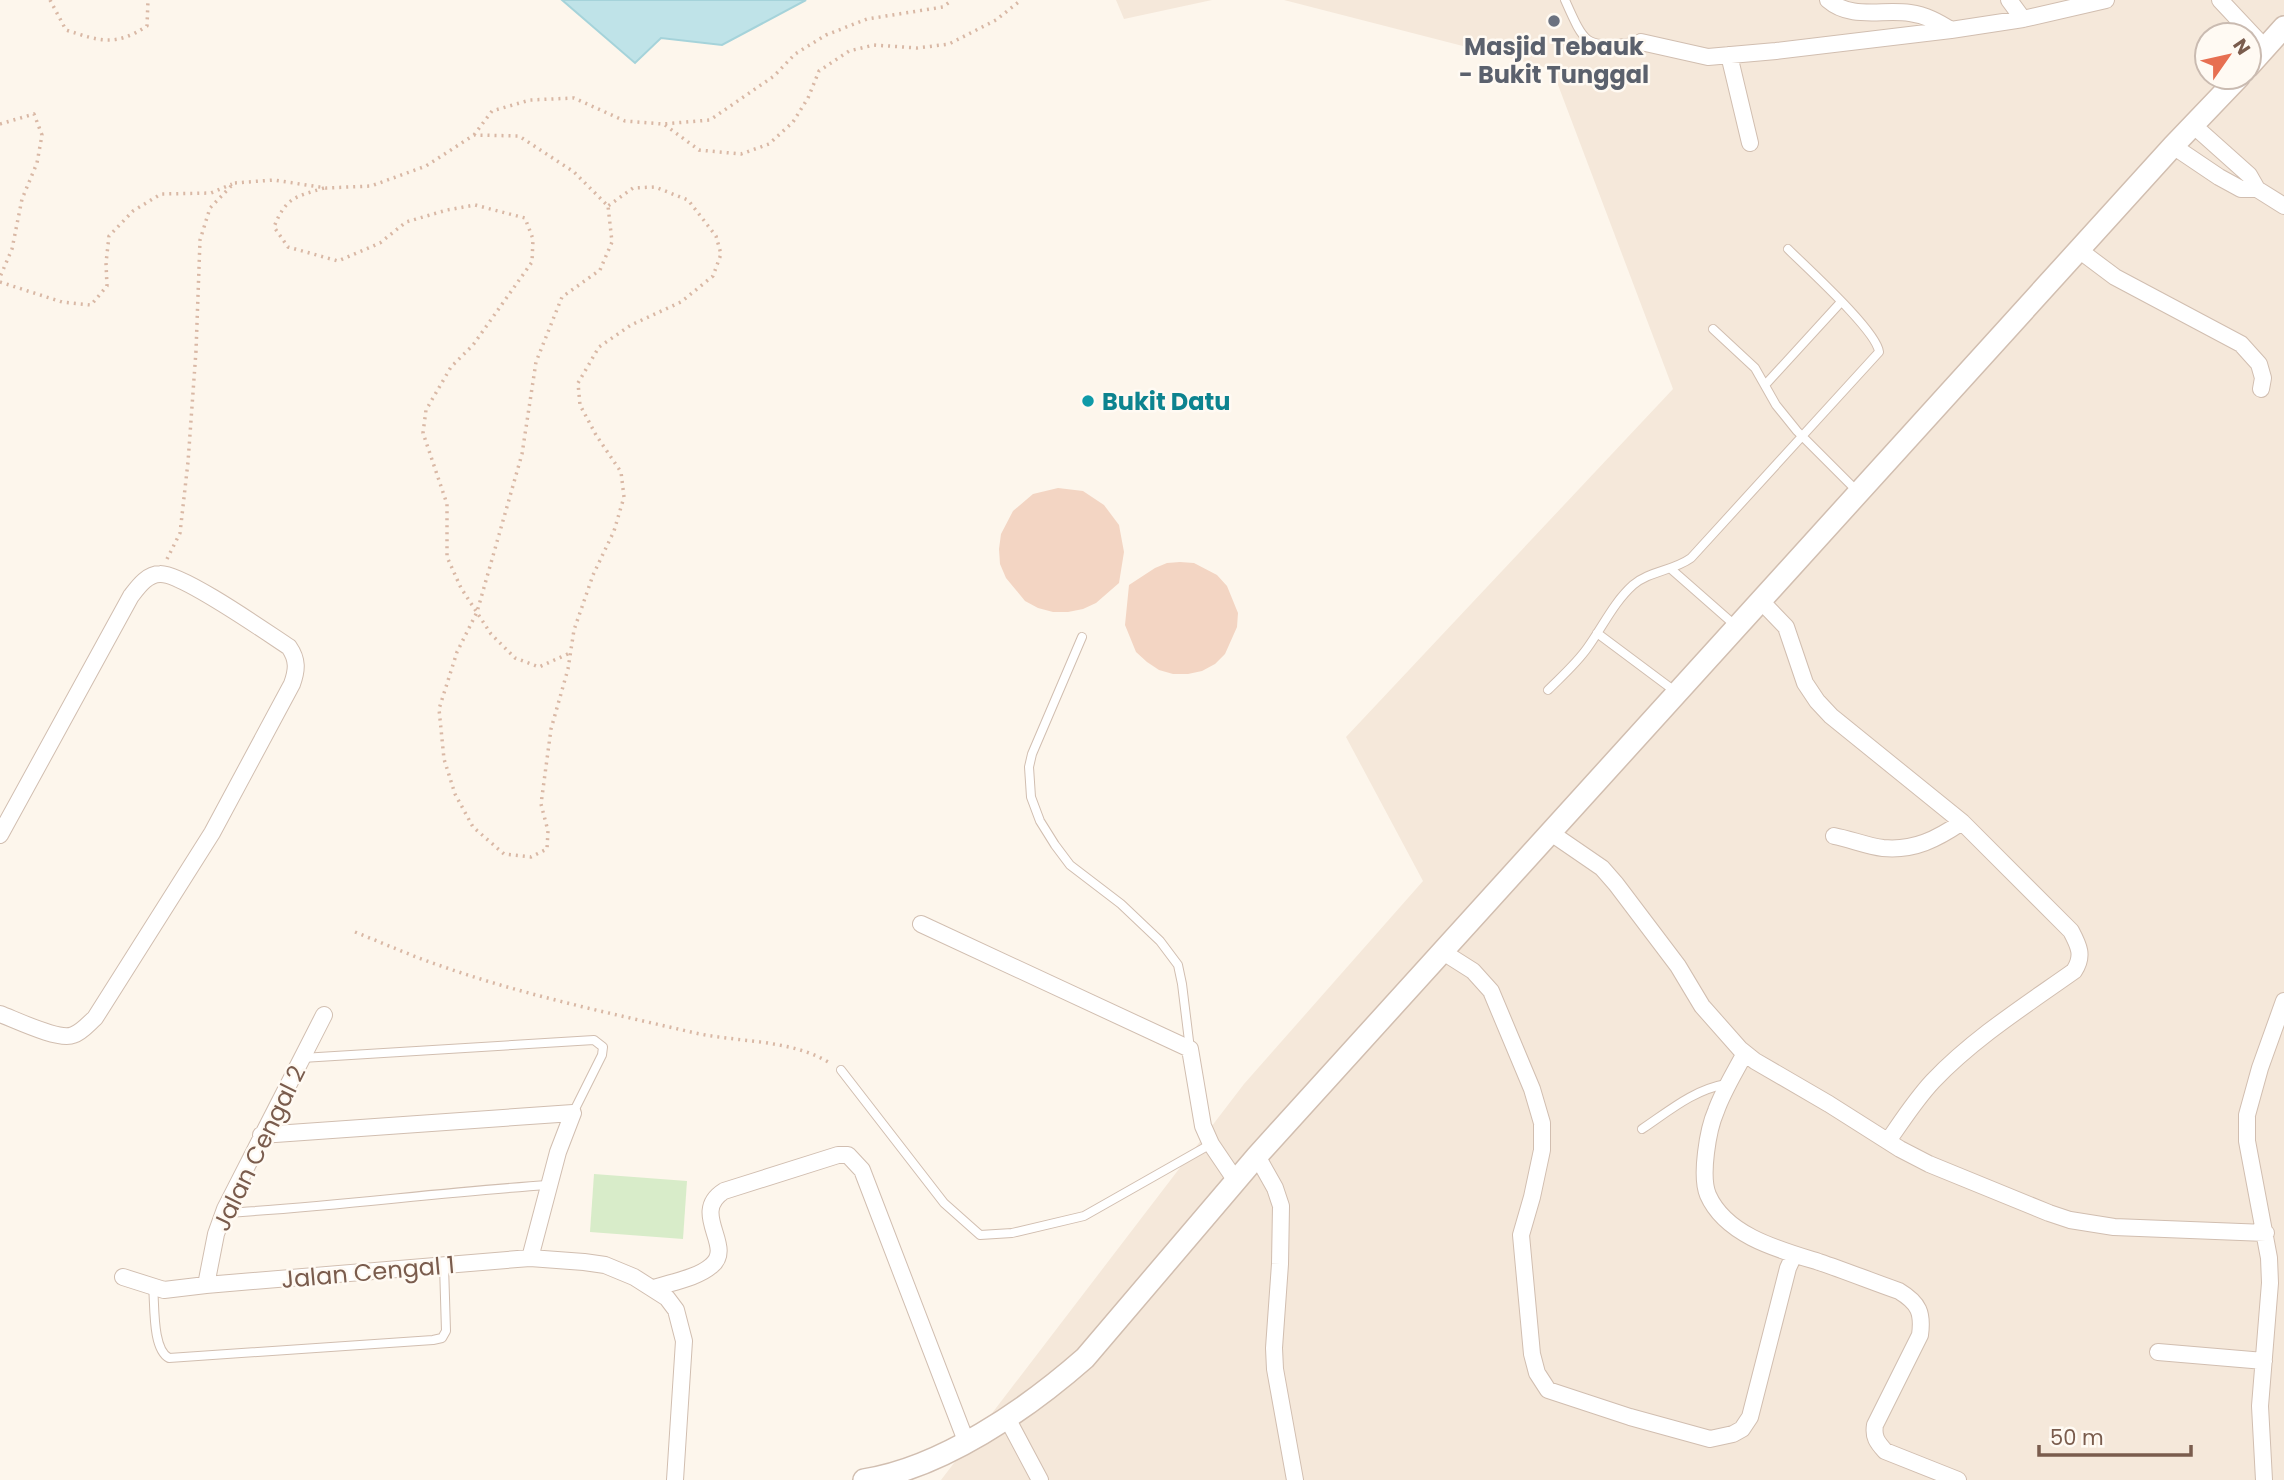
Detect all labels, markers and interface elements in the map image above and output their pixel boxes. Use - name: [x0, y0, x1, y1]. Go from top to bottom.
- marker: Masjid Tebauk - Bukit Tunggal: [1546, 13, 1562, 29]
- north arrow: [2193, 21, 2263, 91]
- place label: Masjid Tebauk - Bukit Tunggal: [1459, 30, 1649, 91]
- text: N: [2226, 33, 2257, 60]
- place label: Bukit Datu: [1102, 385, 1230, 418]
- marker: Bukit Datu: [1080, 393, 1096, 409]
- street label: Jalan Cengal 2: [205, 1060, 313, 1236]
- street label: Jalan Cengal 1: [280, 1248, 456, 1296]
- scale bar: [2039, 1414, 2191, 1458]
- text: 50 m: [2050, 1423, 2104, 1452]

